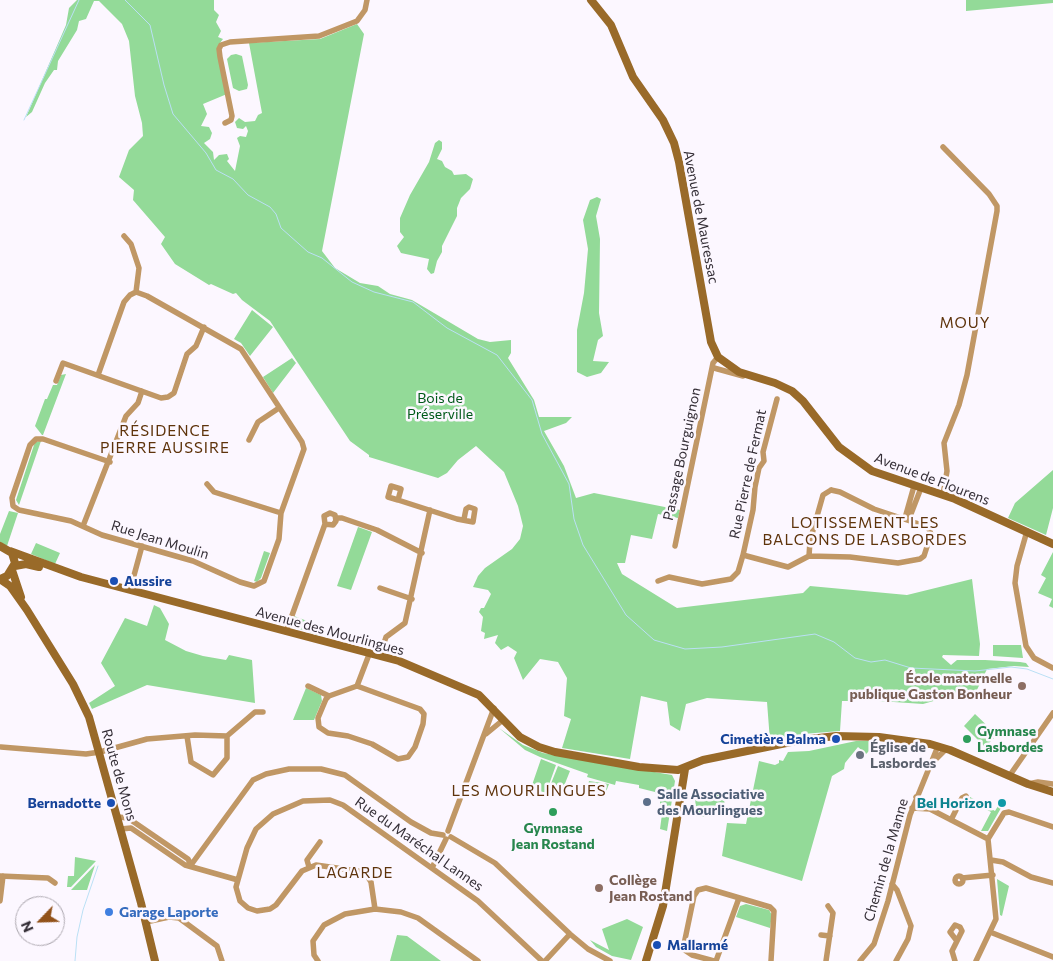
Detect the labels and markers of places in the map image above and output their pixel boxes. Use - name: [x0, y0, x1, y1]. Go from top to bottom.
- place label: Aussire: [124, 573, 172, 589]
- marker: Aussire: [108, 575, 120, 587]
- place label: École maternelle publique Gaston Bonheur: [849, 670, 1012, 702]
- marker: École maternelle publique Gaston Bonheur: [1016, 680, 1028, 692]
- place label: Gymnase Lasbordes: [977, 723, 1043, 756]
- place label: Cimetière Balma: [720, 731, 826, 747]
- marker: Cimetière Balma: [830, 733, 842, 745]
- marker: Gymnase Lasbordes: [961, 733, 973, 745]
- place label: Église de Lasbordes: [870, 739, 936, 772]
- marker: Église de Lasbordes: [854, 749, 866, 761]
- place label: Salle Associative des Mourlingues: [657, 786, 764, 819]
- place label: Bernadotte: [27, 795, 101, 811]
- place label: Bel Horizon: [917, 795, 992, 811]
- marker: Salle Associative des Mourlingues: [641, 796, 653, 808]
- marker: Bernadotte: [105, 797, 117, 809]
- marker: Bel Horizon: [996, 797, 1008, 809]
- marker: Gymnase Jean Rostand: [547, 806, 559, 818]
- place label: Gymnase Jean Rostand: [511, 820, 595, 852]
- place label: Collège Jean Rostand: [609, 872, 692, 904]
- marker: Collège Jean Rostand: [593, 882, 605, 894]
- place label: Garage Laporte: [119, 904, 218, 920]
- marker: Garage Laporte: [103, 906, 115, 918]
- place label: Mallarmé: [667, 937, 728, 953]
- marker: Mallarmé: [651, 939, 663, 951]

